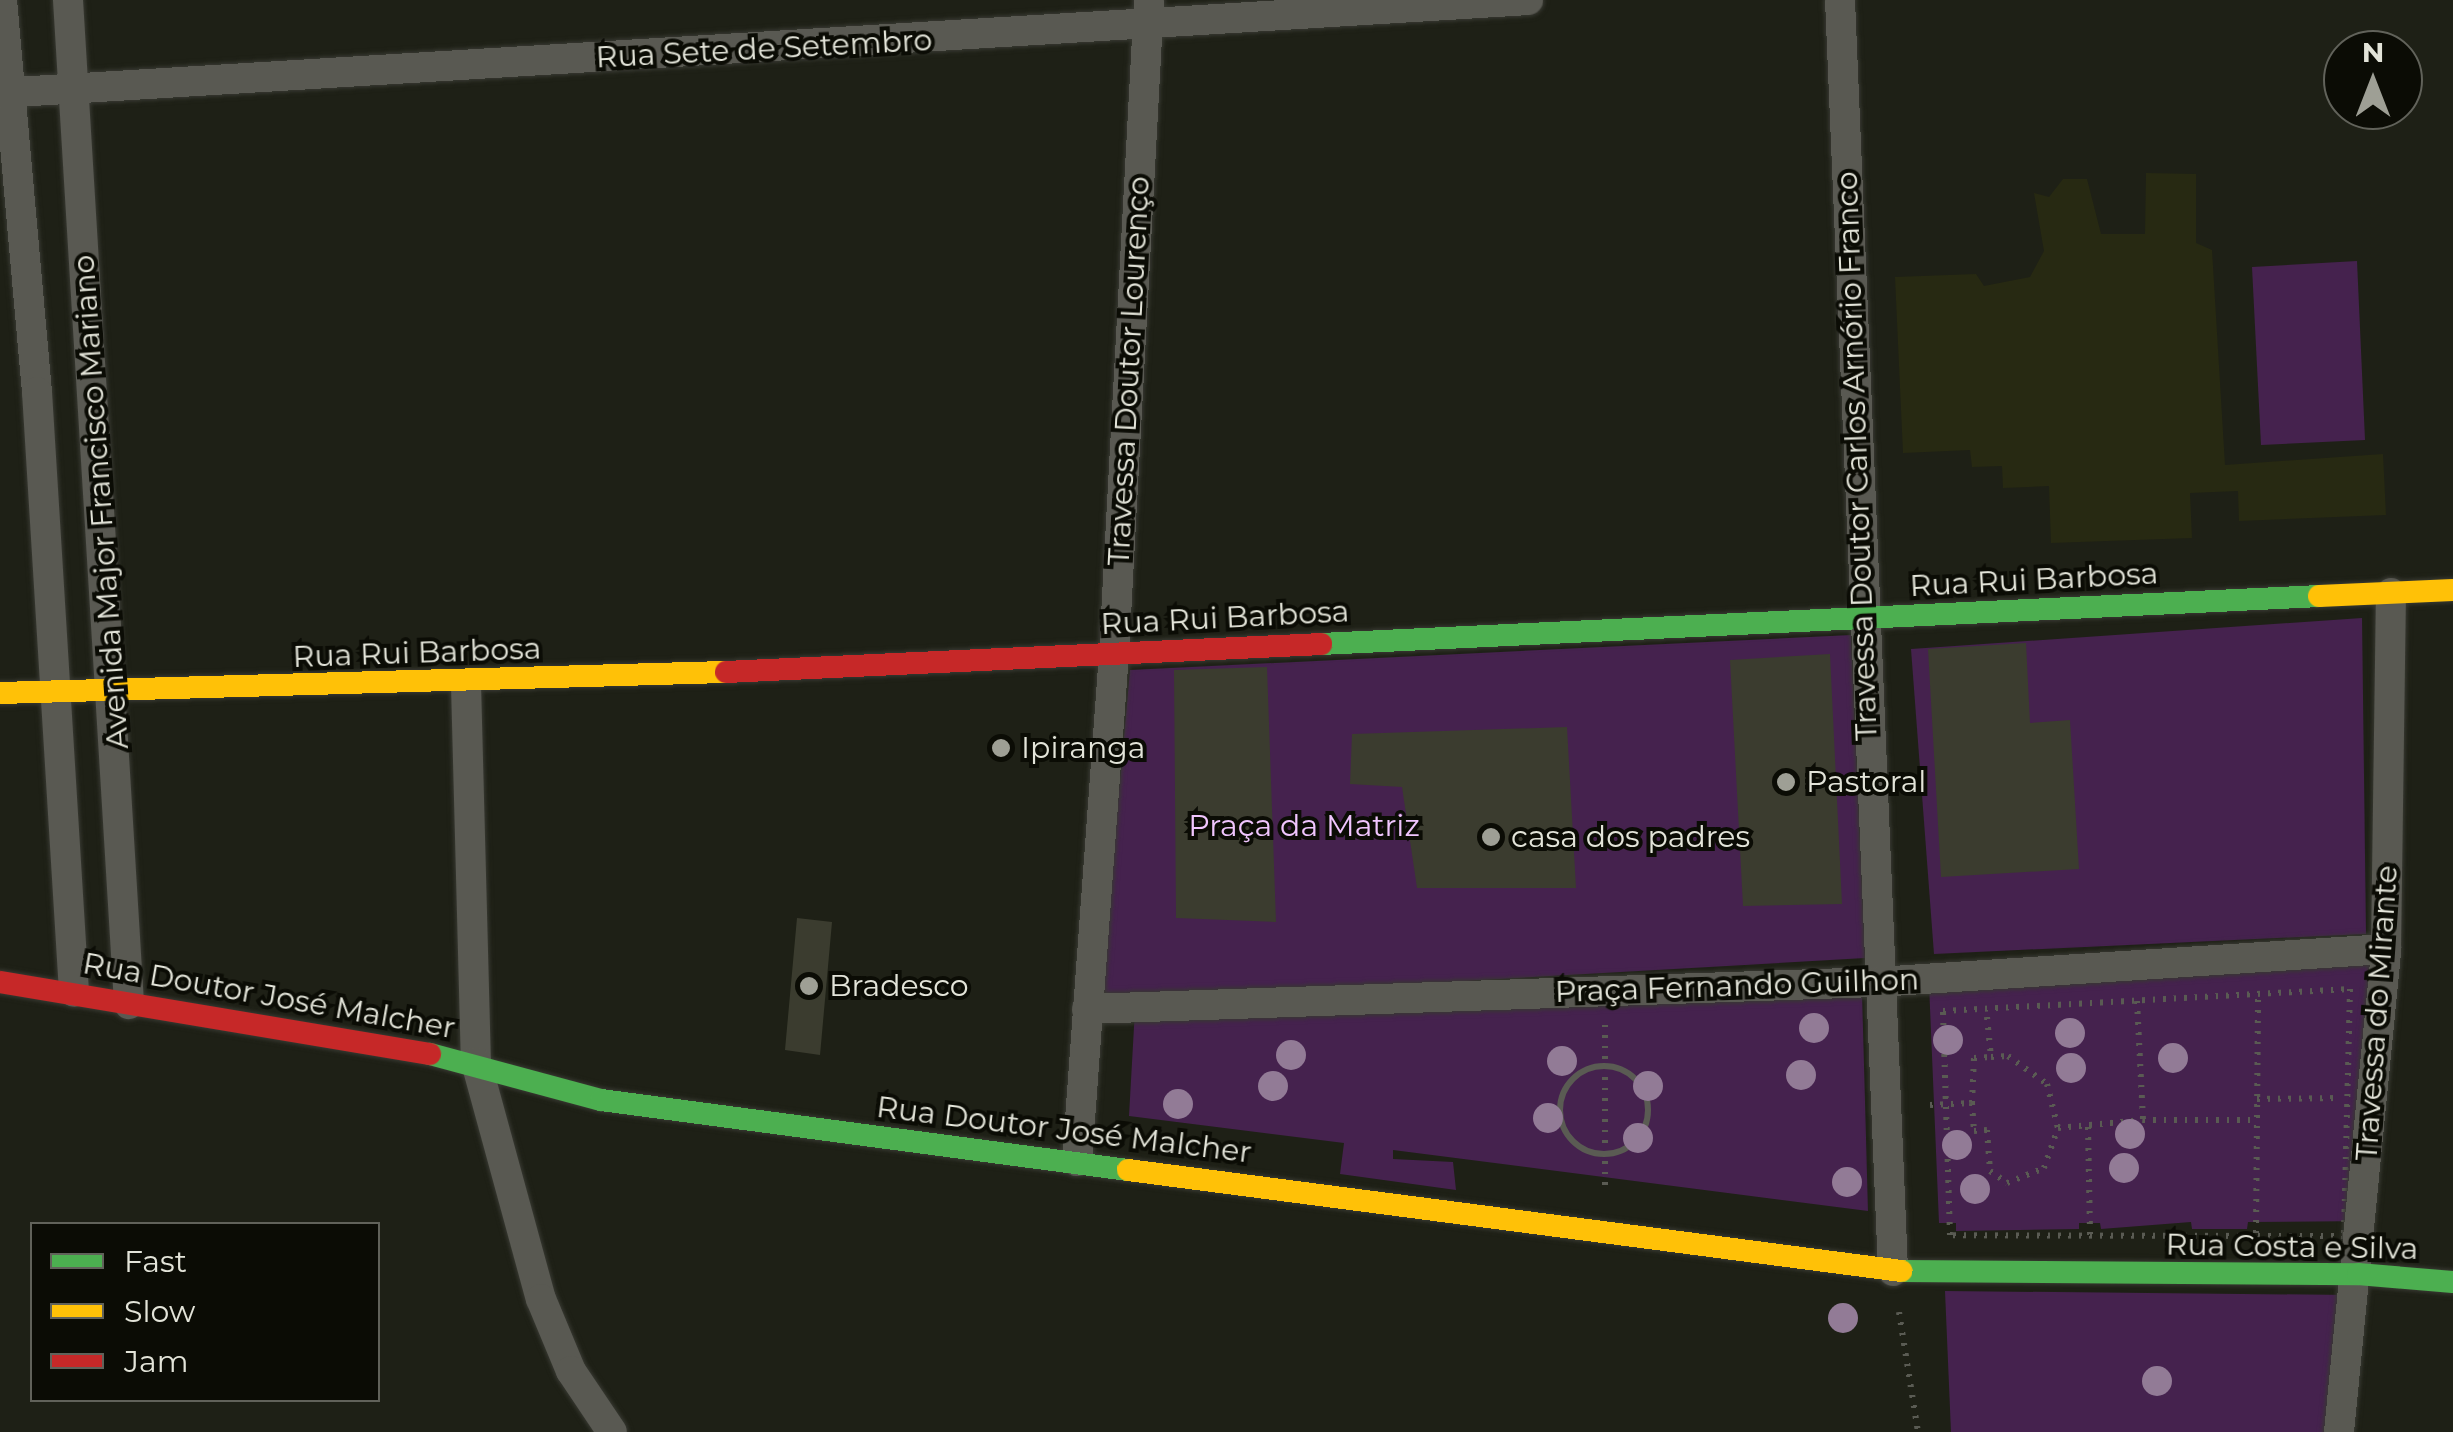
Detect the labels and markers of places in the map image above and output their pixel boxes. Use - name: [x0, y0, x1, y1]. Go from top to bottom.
- place label: Ipiranga: [1021, 730, 1146, 766]
- marker: Ipiranga: [990, 737, 1012, 759]
- place label: Pastoral: [1806, 764, 1926, 800]
- marker: Pastoral: [1775, 771, 1797, 793]
- place label: casa dos padres: [1511, 819, 1750, 855]
- marker: casa dos padres: [1480, 826, 1502, 848]
- place label: Bradesco: [829, 968, 969, 1004]
- marker: Bradesco: [798, 975, 820, 997]

